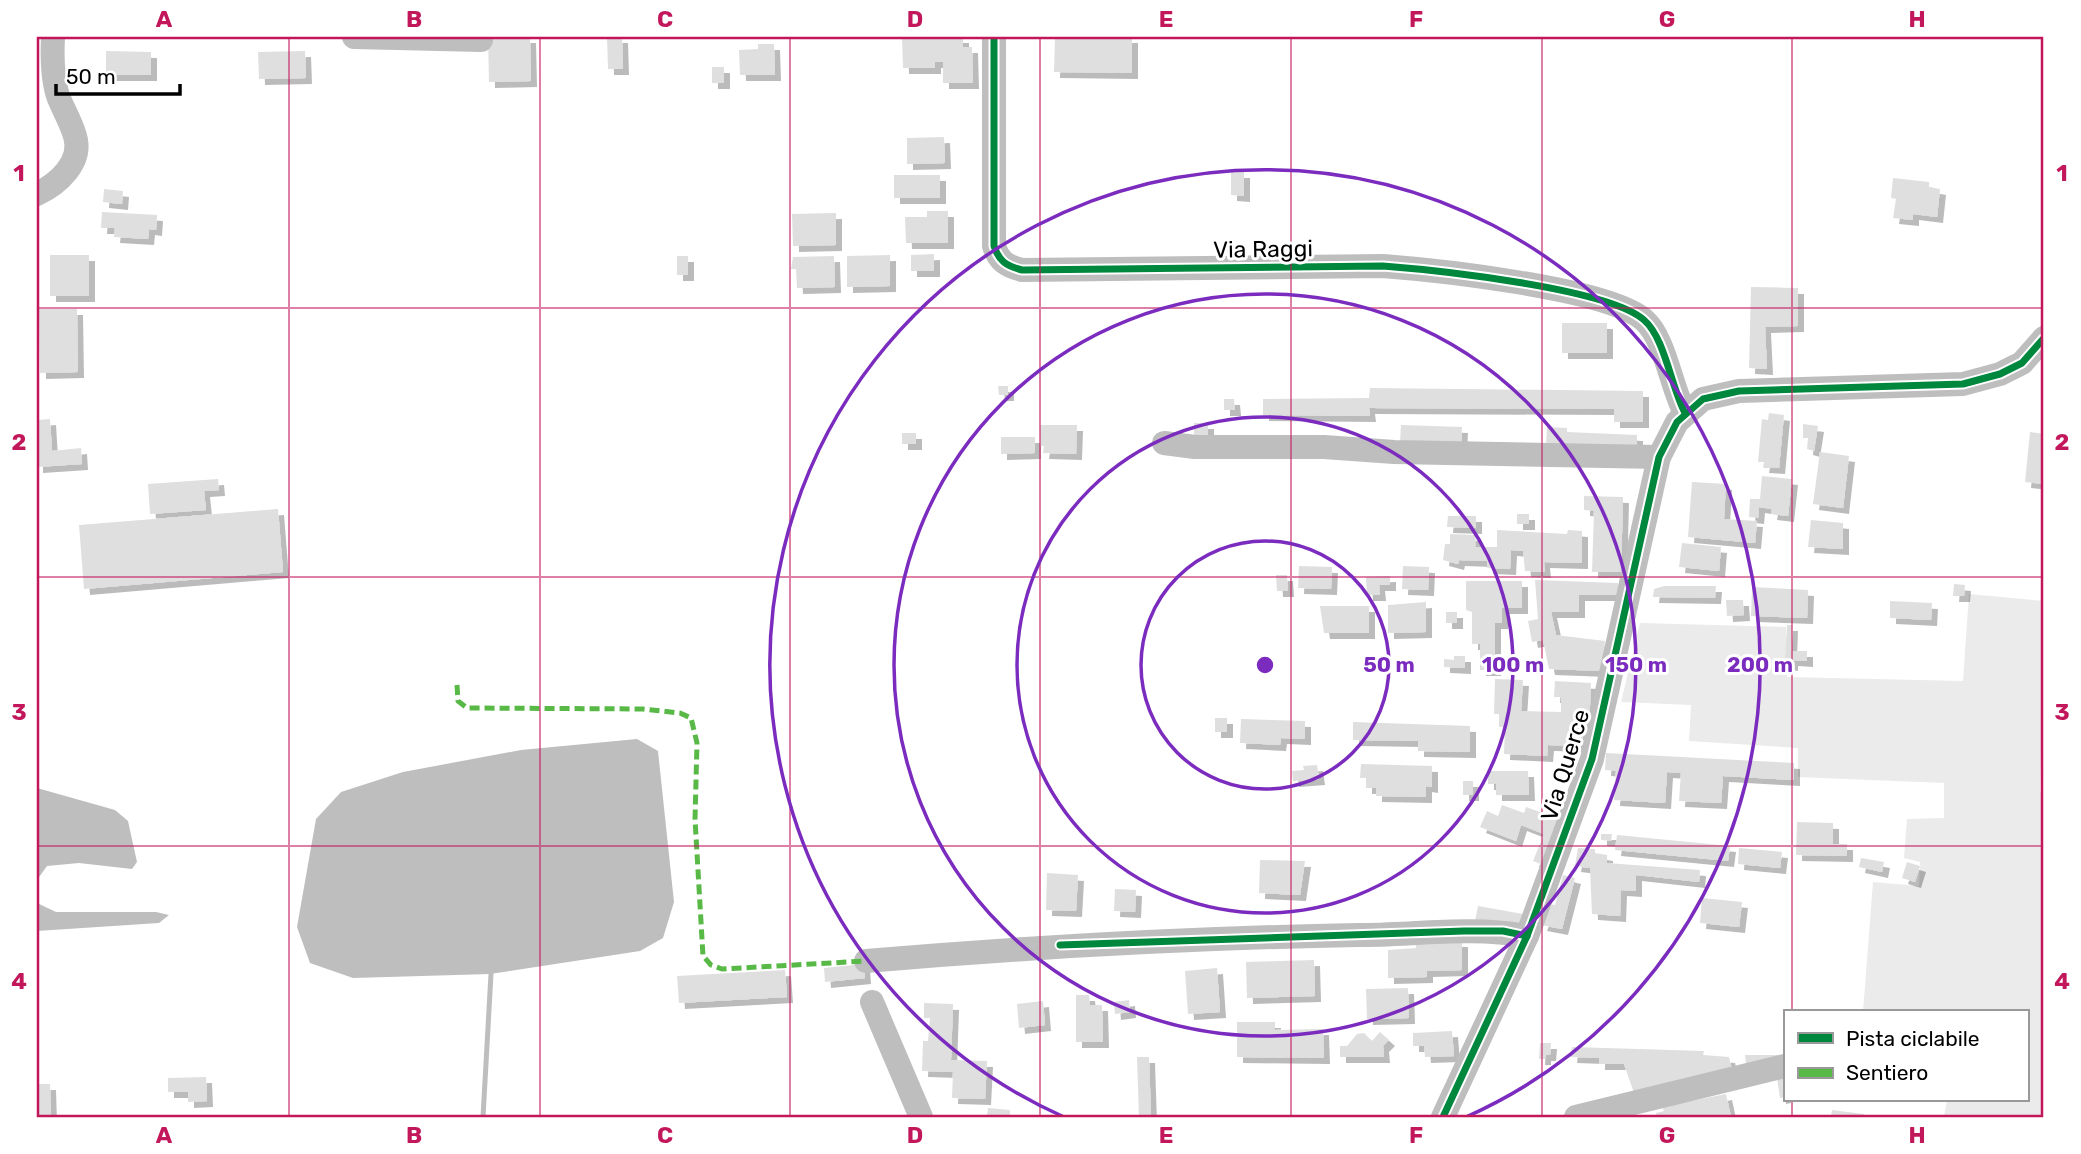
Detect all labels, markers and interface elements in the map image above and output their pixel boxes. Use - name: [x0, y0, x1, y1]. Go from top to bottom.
- text: A: [156, 5, 173, 33]
- text: B: [406, 5, 422, 33]
- text: C: [657, 5, 673, 33]
- text: D: [907, 5, 923, 33]
- text: E: [1159, 5, 1173, 33]
- text: F: [1409, 5, 1423, 33]
- text: G: [1659, 5, 1675, 33]
- text: H: [1908, 5, 1926, 33]
- scale bar: [56, 52, 180, 96]
- text: 50 m: [66, 64, 116, 89]
- text: 1: [13, 159, 25, 187]
- text: 1: [2056, 159, 2068, 187]
- street label: Via Raggi: [1213, 234, 1313, 264]
- text: 2: [12, 428, 26, 456]
- text: 2: [2055, 428, 2069, 456]
- text: 50 m: [1363, 652, 1415, 677]
- text: 100 m: [1482, 652, 1544, 677]
- text: 150 m: [1605, 652, 1667, 677]
- text: 200 m: [1727, 652, 1793, 677]
- centre of rings: [1253, 653, 1277, 677]
- text: 3: [11, 698, 27, 726]
- text: 3: [2054, 698, 2070, 726]
- street label: Via Querce: [1535, 706, 1595, 824]
- text: 4: [11, 967, 27, 995]
- text: 4: [2054, 967, 2070, 995]
- legend: [1784, 1010, 2028, 1102]
- text: Pista ciclabile: [1846, 1026, 1980, 1051]
- text: Sentiero: [1846, 1060, 1928, 1085]
- text: A: [156, 1121, 173, 1149]
- text: B: [406, 1121, 422, 1149]
- text: C: [657, 1121, 673, 1149]
- text: D: [907, 1121, 923, 1149]
- text: E: [1159, 1121, 1173, 1149]
- text: F: [1409, 1121, 1423, 1149]
- text: G: [1659, 1121, 1675, 1149]
- text: H: [1908, 1121, 1926, 1149]

